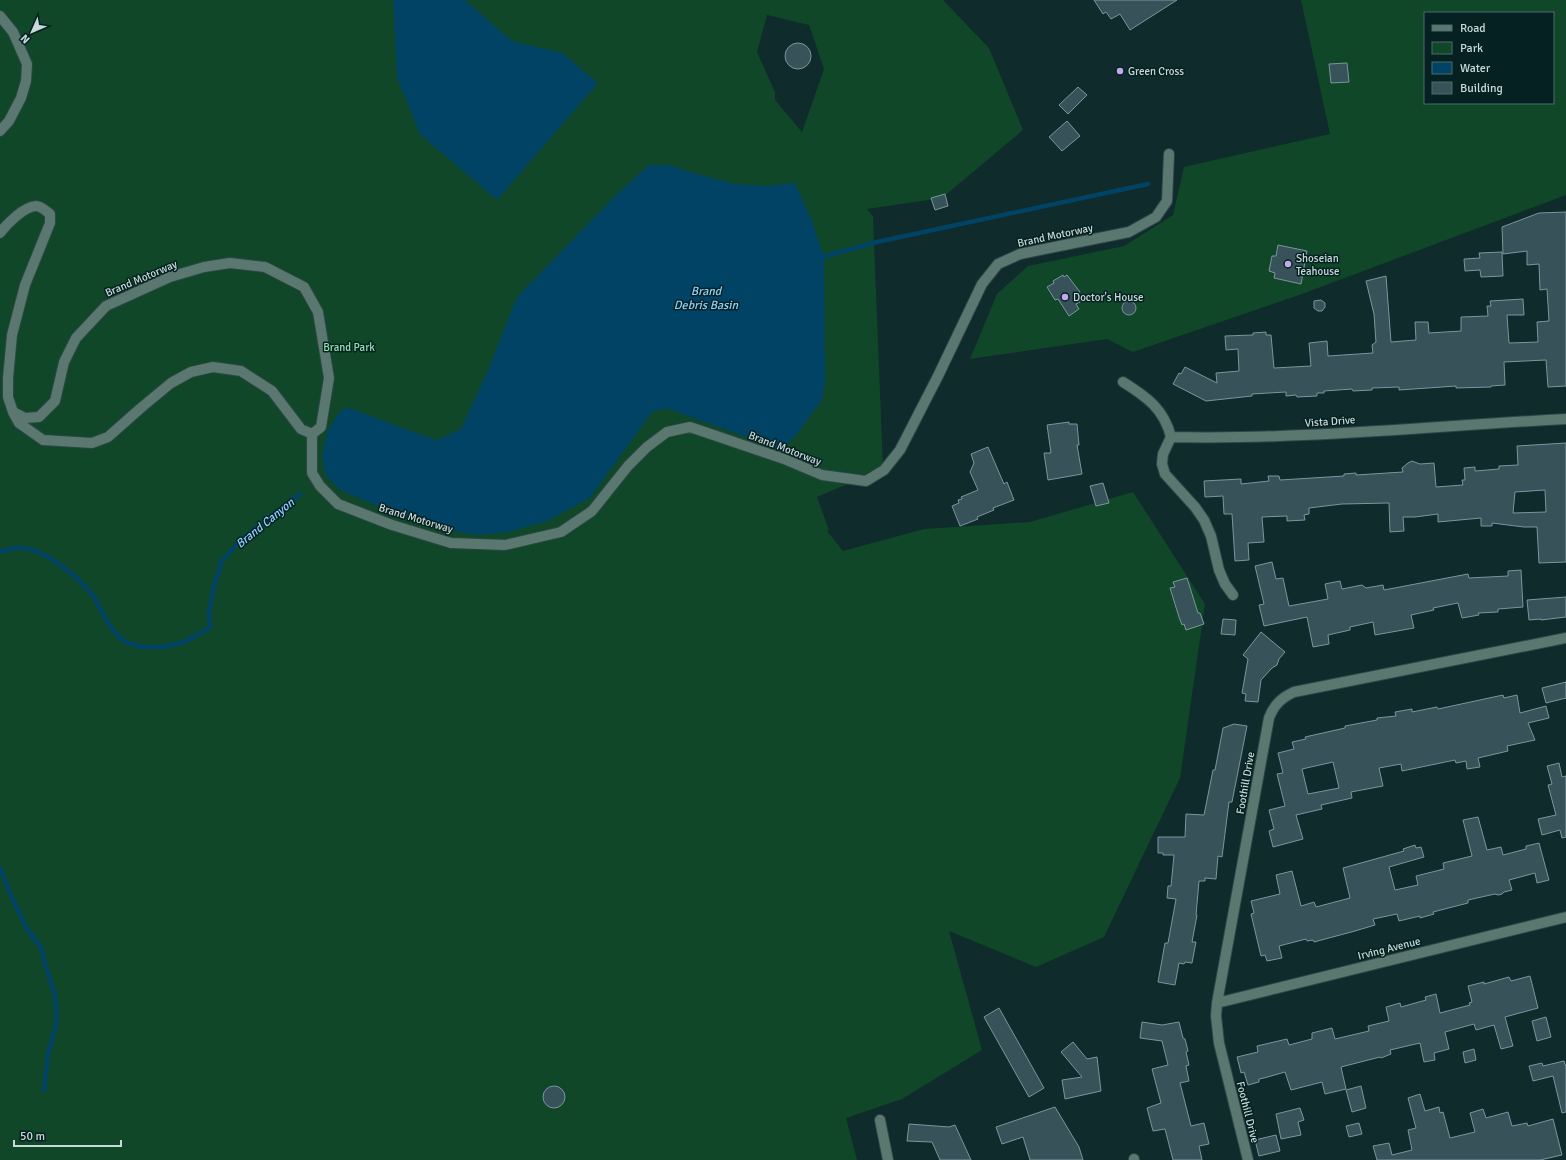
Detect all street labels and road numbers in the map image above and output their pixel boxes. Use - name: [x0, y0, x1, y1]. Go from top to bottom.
- street label: Brand Motorway: [1016, 221, 1095, 250]
- street label: Brand Motorway: [103, 257, 180, 299]
- street label: Vista Drive: [1304, 413, 1356, 430]
- street label: Brand Motorway: [747, 429, 824, 469]
- street label: Brand Motorway: [377, 501, 455, 536]
- street label: Foothill Drive: [1234, 751, 1257, 815]
- street label: Irving Avenue: [1356, 934, 1422, 963]
- street label: Foothill Drive: [1234, 1080, 1261, 1144]

